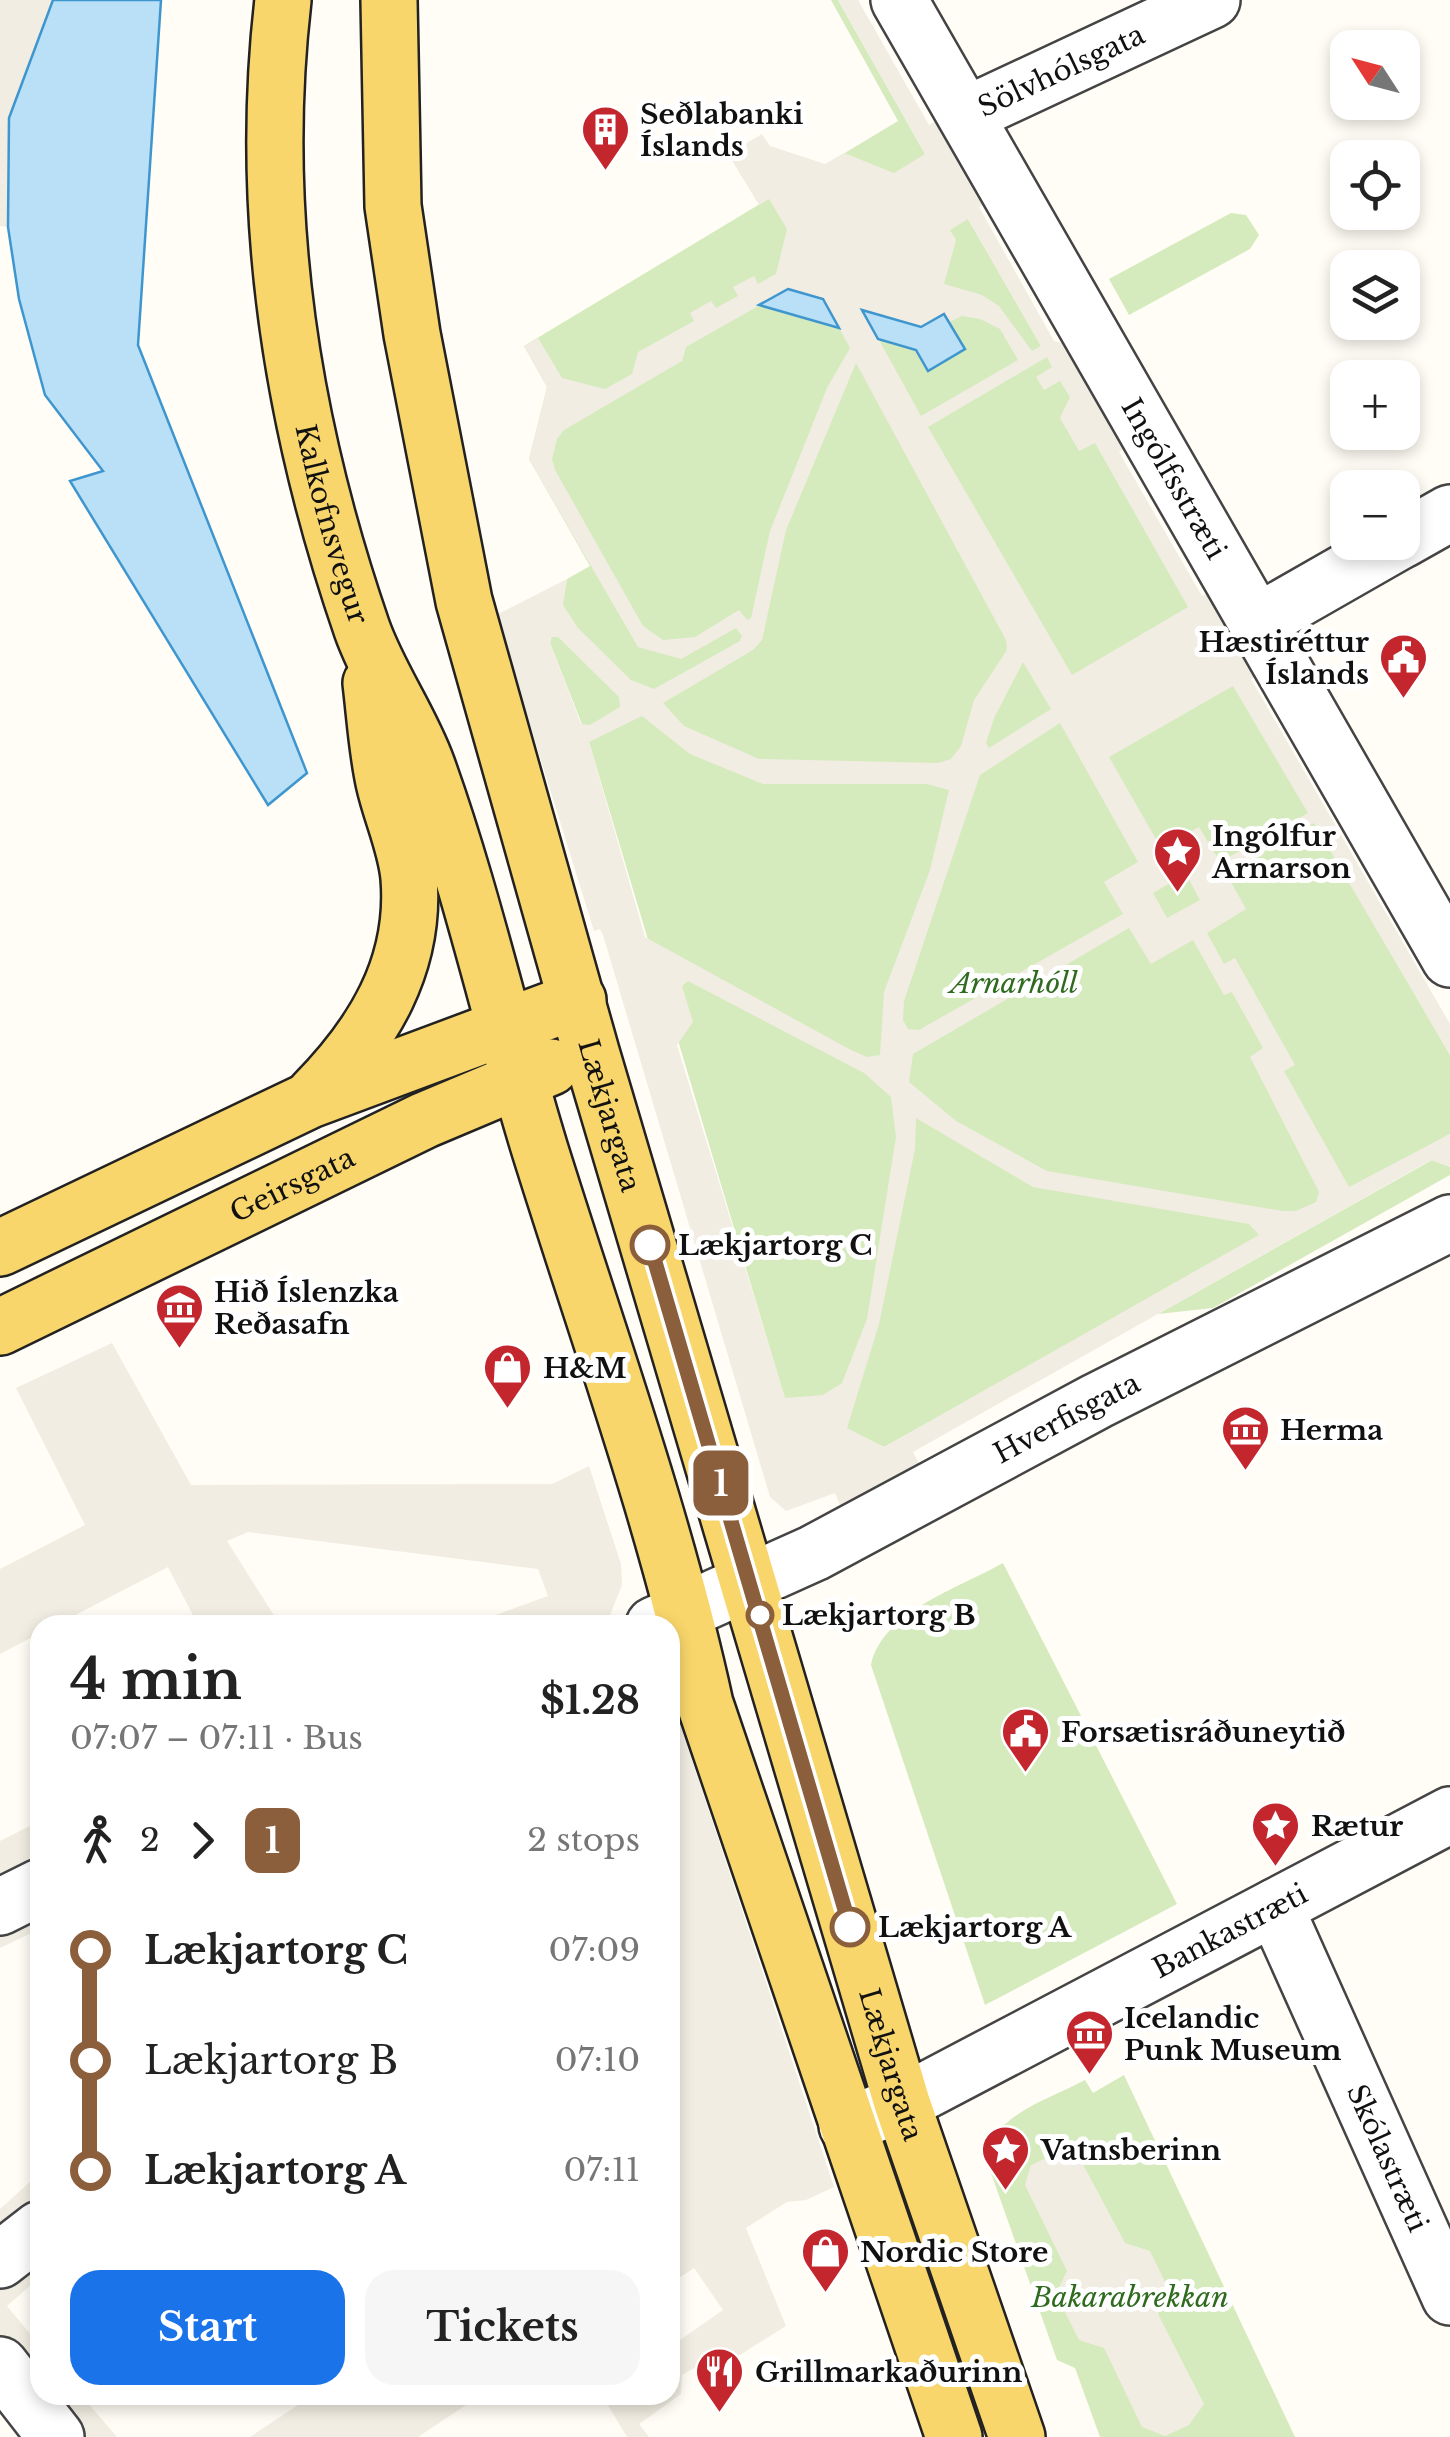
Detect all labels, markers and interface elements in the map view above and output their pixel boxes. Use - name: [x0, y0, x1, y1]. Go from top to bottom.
- street label: Sölvhólsgata: [972, 17, 1151, 125]
- north arrow: [1330, 30, 1420, 120]
- map controls: [1330, 30, 1420, 560]
- place label: Seðlabanki Íslands: [640, 97, 803, 164]
- building icon: Seðlabanki Íslands: [579, 104, 631, 172]
- button: locate: [1330, 140, 1420, 230]
- button: layers: [1330, 250, 1420, 340]
- button: +: [1330, 360, 1420, 450]
- street label: Ingólfsstræti: [1114, 392, 1234, 566]
- street label: Kalkofnsvegur: [287, 421, 376, 629]
- button: −: [1330, 470, 1420, 560]
- place label: Hæstiréttur Íslands: [1198, 625, 1369, 692]
- public building icon: Hæstiréttur Íslands: [1378, 632, 1430, 700]
- place label: Ingólfur Arnarson: [1211, 819, 1351, 886]
- place icon: Ingólfur Arnarson: [1151, 826, 1203, 894]
- park label: Arnarhóll: [946, 966, 1078, 1001]
- street label: Lækjargata: [570, 1035, 648, 1196]
- street label: Geirsgata: [224, 1140, 361, 1230]
- marker: Lækjartorg C: [631, 1226, 669, 1264]
- place label: Lækjartorg C: [678, 1228, 872, 1263]
- place label: Hið Íslenzka Reðasafn: [214, 1275, 399, 1342]
- museum icon: Hið Íslenzka Reðasafn: [153, 1282, 205, 1350]
- shop icon: H&M: [482, 1342, 534, 1410]
- place label: H&M: [543, 1351, 626, 1386]
- street label: Hverfisgata: [988, 1365, 1146, 1471]
- museum icon: Herma: [1219, 1404, 1271, 1472]
- place label: Herma: [1280, 1413, 1383, 1448]
- line badge: 1: [688, 1450, 754, 1516]
- text: 1: [713, 1462, 729, 1505]
- place label: Lækjartorg B: [782, 1598, 976, 1633]
- marker: Lækjartorg B: [747, 1602, 773, 1628]
- text: 4 min: [70, 1646, 242, 1714]
- text: $1.28: [540, 1677, 640, 1724]
- public building icon: Forsætisráðuneytið: [1000, 1706, 1052, 1774]
- place label: Forsætisráðuneytið: [1061, 1715, 1346, 1750]
- text: 07:07 – 07:11 · Bus: [70, 1718, 363, 1758]
- place icon: Rætur: [1250, 1800, 1302, 1868]
- place label: Rætur: [1311, 1809, 1403, 1844]
- icon: walk: [70, 1813, 125, 1868]
- icon: forward: [175, 1813, 230, 1868]
- text: 1: [265, 1819, 280, 1862]
- text: 2: [140, 1820, 160, 1860]
- text: 2 stops: [527, 1820, 640, 1860]
- street label: Bankastræti: [1147, 1876, 1313, 1986]
- marker: Lækjartorg A: [831, 1908, 869, 1946]
- place label: Lækjartorg A: [878, 1910, 1072, 1945]
- text: Lækjartorg C: [144, 1927, 408, 1974]
- text: 07:09: [549, 1930, 640, 1970]
- street label: Lækjargata: [851, 1984, 931, 2146]
- place label: Icelandic Punk Museum: [1124, 2001, 1342, 2068]
- museum icon: Icelandic Punk Museum: [1063, 2008, 1115, 2076]
- text: Lækjartorg B: [144, 2037, 398, 2084]
- text: 07:10: [555, 2040, 640, 2080]
- street label: Skólastræti: [1339, 2079, 1435, 2237]
- place icon: Vatnsberinn: [980, 2124, 1032, 2192]
- place label: Vatnsberinn: [1040, 2133, 1221, 2168]
- text: Lækjartorg A: [144, 2147, 406, 2194]
- text: 07:11: [563, 2150, 640, 2190]
- shop icon: Nordic Store: [799, 2226, 851, 2294]
- place label: Nordic Store: [860, 2235, 1048, 2270]
- button: Start: [70, 2270, 345, 2385]
- button: Tickets: [365, 2270, 640, 2385]
- park label: Bakarabrekkan: [1030, 2280, 1229, 2315]
- restaurant icon: Grillmarkaðurinn: [694, 2346, 746, 2414]
- place label: Grillmarkaðurinn: [755, 2355, 1022, 2390]

